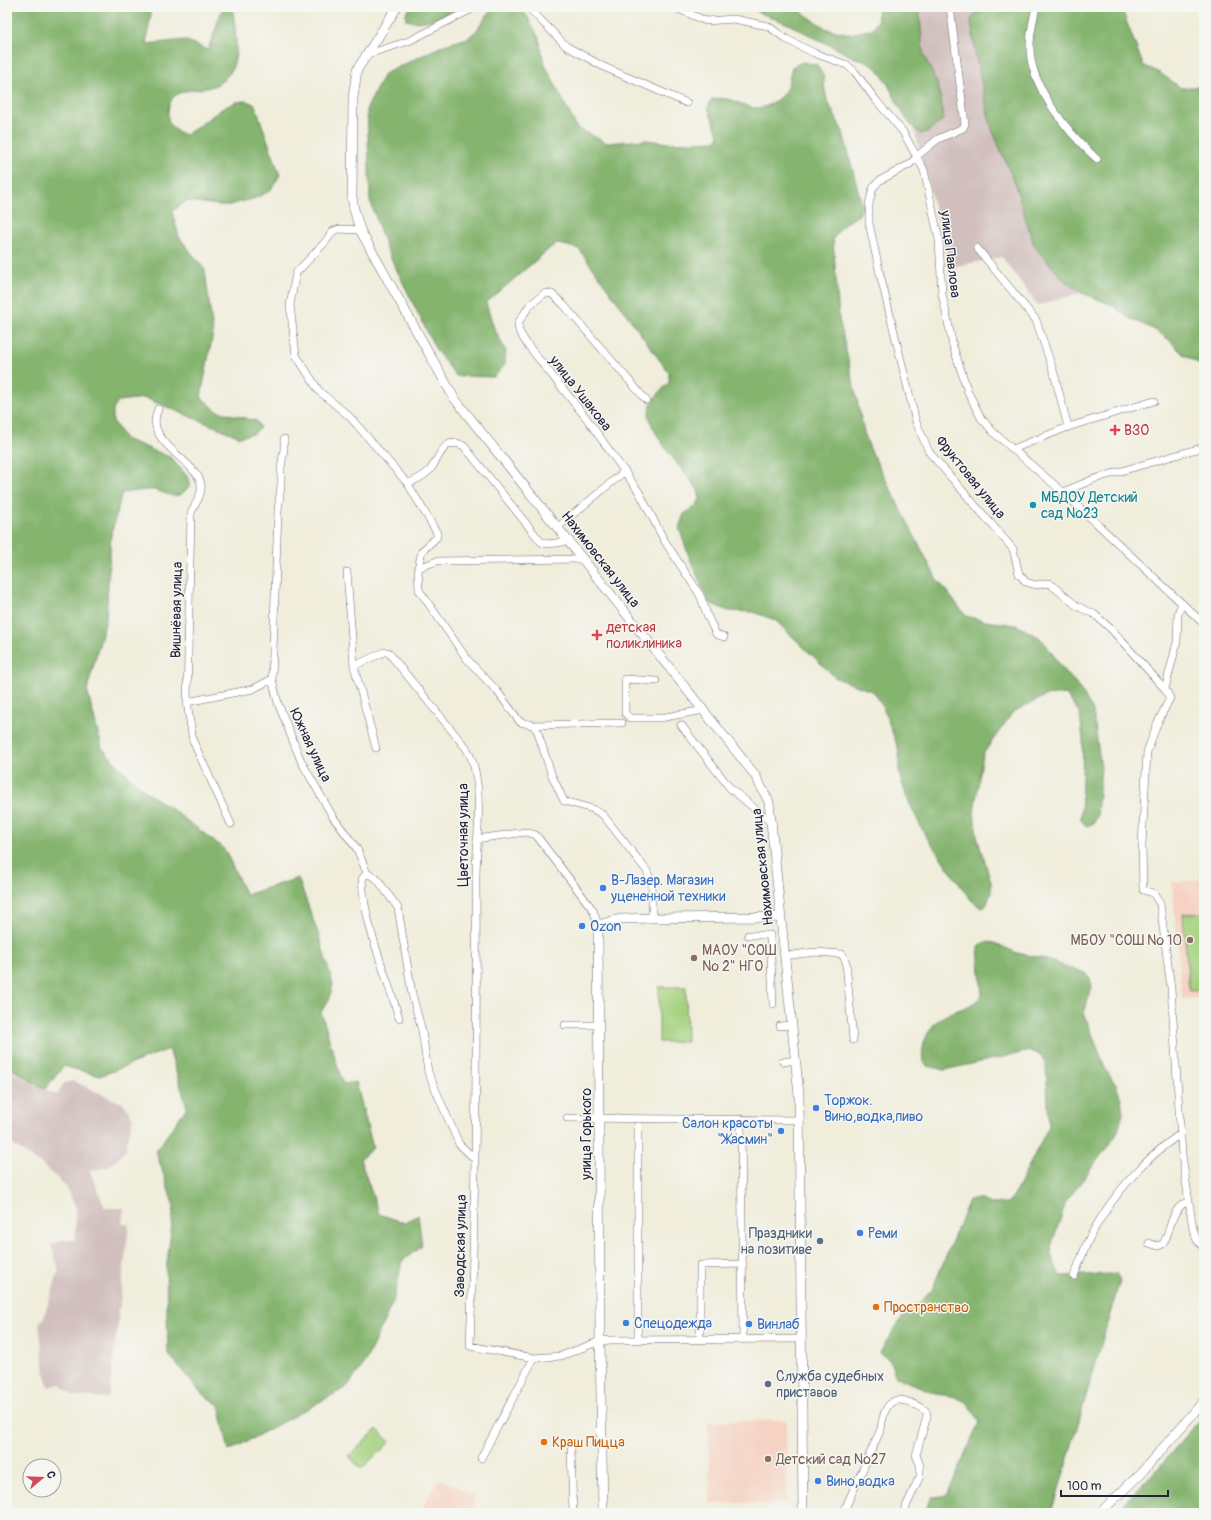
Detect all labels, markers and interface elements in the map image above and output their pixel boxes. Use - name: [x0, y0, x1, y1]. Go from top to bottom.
- street label: улица Павлова: [937, 208, 964, 299]
- street label: улица Ушакова: [545, 351, 615, 434]
- place label: ВЗО: [1124, 422, 1149, 439]
- marker: ВЗО: [1109, 424, 1121, 436]
- street label: Фруктовая улица: [932, 432, 1009, 522]
- place label: МБДОУ Детский сад №23: [1041, 489, 1138, 522]
- marker: МБДОУ Детский сад №23: [1028, 500, 1038, 510]
- street label: Нахимовская улица: [558, 508, 643, 611]
- street label: Вишнёвая улица: [167, 562, 186, 658]
- place label: детская поликлиника: [606, 619, 682, 652]
- marker: детская поликлиника: [591, 629, 603, 641]
- street label: Южная улица: [286, 706, 335, 785]
- street label: Цветочная улица: [455, 783, 472, 887]
- street label: Нахимовская улица: [748, 808, 777, 926]
- place label: В-Лазер. Магазин уцененной техники: [610, 872, 725, 905]
- marker: В-Лазер. Магазин уцененной техники: [598, 883, 608, 893]
- place label: Ozon: [590, 918, 622, 935]
- marker: Ozon: [577, 921, 587, 931]
- place label: МБОУ "СОШ № 10: [1070, 932, 1182, 949]
- marker: МБОУ "СОШ № 10: [1185, 935, 1195, 945]
- place label: МАОУ "СОШ № 2" НГО: [702, 942, 777, 975]
- marker: МАОУ "СОШ № 2" НГО: [689, 953, 699, 963]
- street label: улица Горького: [578, 1087, 595, 1181]
- place label: Торжок. Вино,водка,пиво: [824, 1092, 924, 1125]
- marker: Торжок. Вино,водка,пиво: [811, 1103, 821, 1113]
- place label: Салон красоты "Жасмин": [682, 1115, 773, 1148]
- marker: Салон красоты "Жасмин": [776, 1126, 786, 1136]
- street label: Заводская улица: [451, 1194, 470, 1298]
- place label: Праздники на позитиве: [741, 1225, 812, 1258]
- place label: Реми: [868, 1225, 897, 1242]
- marker: Реми: [855, 1228, 865, 1238]
- marker: Праздники на позитиве: [815, 1236, 825, 1246]
- place label: Пространство: [884, 1299, 969, 1316]
- marker: Пространство: [871, 1302, 881, 1312]
- place label: Спецодежда: [634, 1315, 712, 1332]
- place label: Винлаб: [757, 1316, 800, 1333]
- marker: Спецодежда: [621, 1318, 631, 1328]
- marker: Винлаб: [744, 1319, 754, 1329]
- place label: Служба судебных приставов: [776, 1368, 884, 1401]
- marker: Служба судебных приставов: [763, 1379, 773, 1389]
- place label: Краш Пицца: [552, 1434, 625, 1451]
- marker: Краш Пицца: [539, 1437, 549, 1447]
- place label: Детский сад №27: [775, 1451, 887, 1468]
- marker: Детский сад №27: [763, 1454, 773, 1464]
- north arrow: [22, 1458, 62, 1498]
- text: С: [44, 1470, 58, 1480]
- scale bar: [1061, 1472, 1168, 1498]
- place label: Вино,водка: [826, 1473, 895, 1490]
- marker: Вино,водка: [813, 1476, 823, 1486]
- text: 100 m: [1067, 1479, 1102, 1494]

